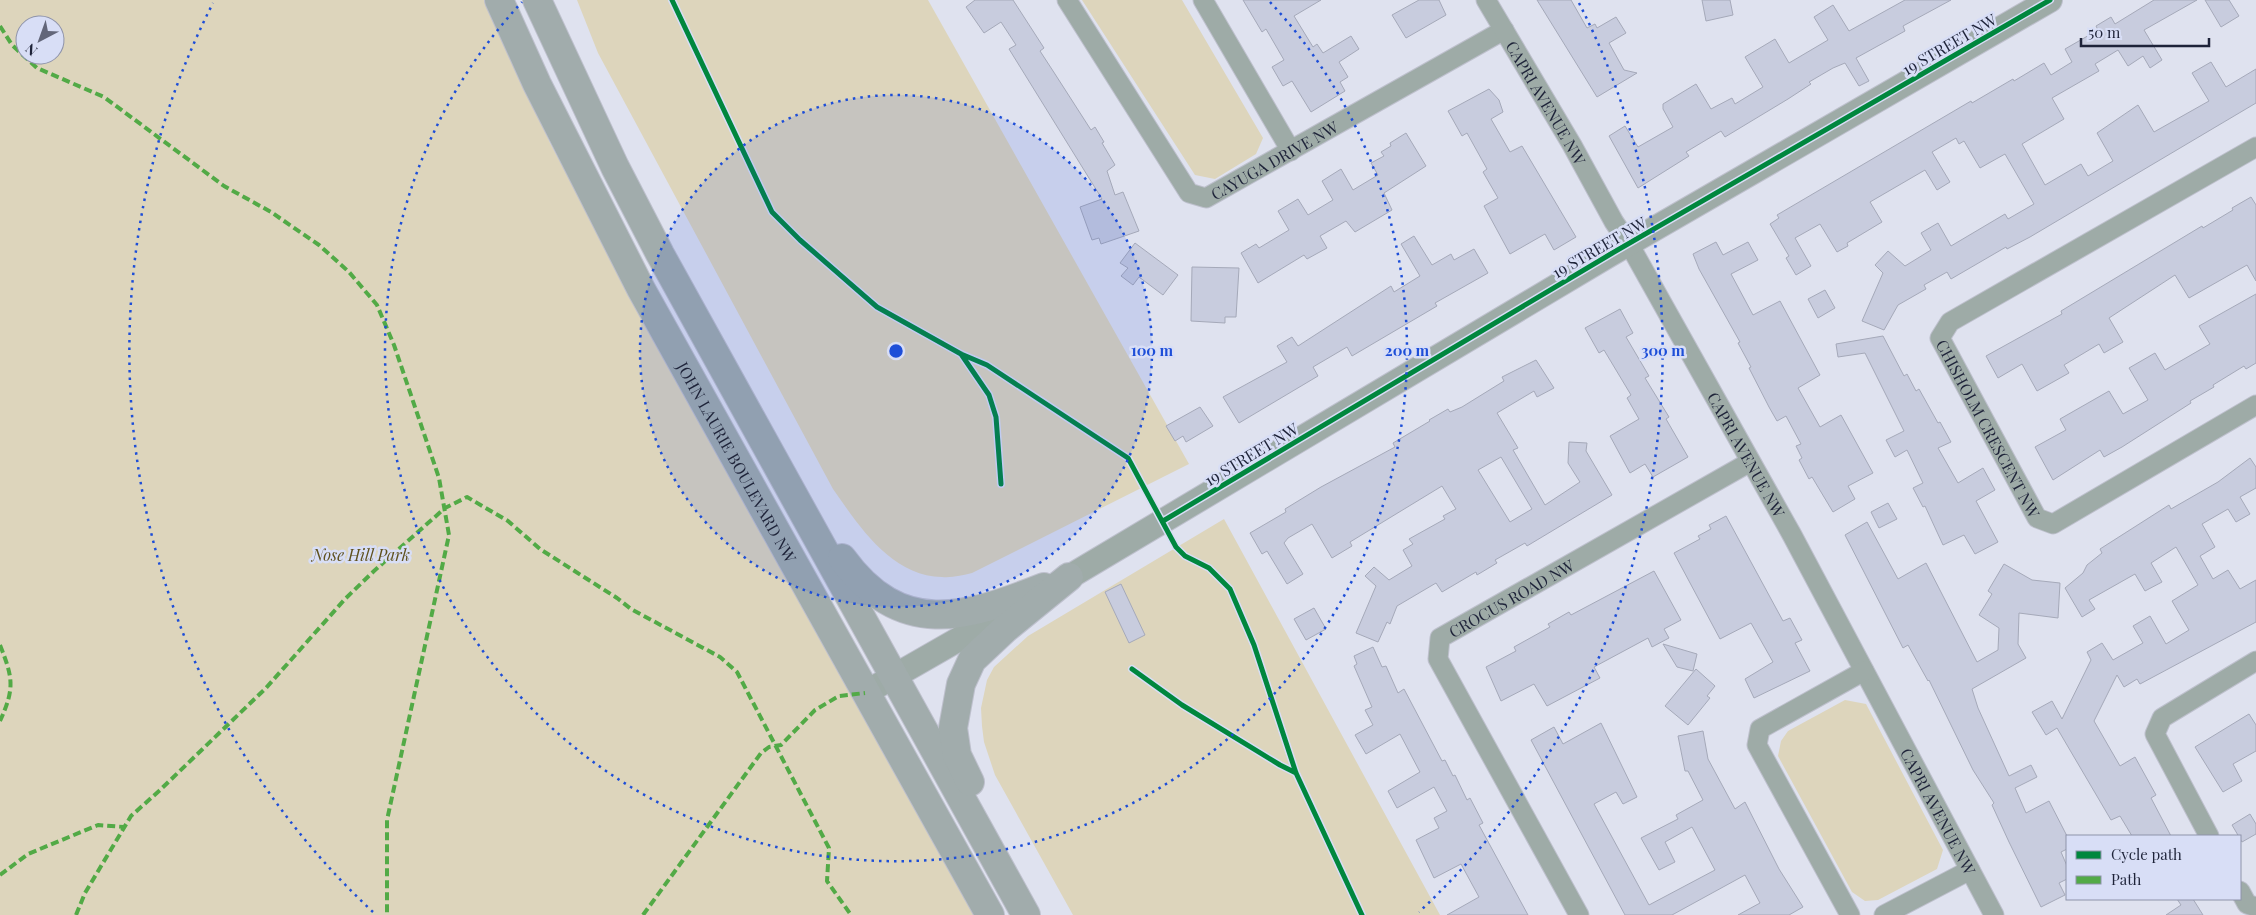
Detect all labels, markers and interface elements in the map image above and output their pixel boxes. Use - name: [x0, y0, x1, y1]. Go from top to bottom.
- street label: 19 STREET NW: [1898, 8, 2001, 80]
- north arrow: [15, 15, 65, 65]
- scale bar: [2081, 15, 2208, 47]
- text: 50 m: [2088, 22, 2121, 42]
- street label: CAPRI AVENUE NW: [1502, 37, 1591, 169]
- text: N: [21, 40, 41, 61]
- street label: CAYUGA DRIVE NW: [1207, 115, 1342, 204]
- street label: 19 STREET NW: [1548, 211, 1651, 283]
- street label: CHISHOLM CRESCENT NW: [1932, 336, 2045, 522]
- text: 100 m: [1131, 340, 1174, 360]
- text: 200 m: [1385, 340, 1430, 360]
- text: 300 m: [1641, 340, 1685, 360]
- centre of rings: [887, 342, 905, 360]
- street label: JOHN LAURIE BOULEVARD NW: [673, 357, 802, 566]
- street label: CAPRI AVENUE NW: [1703, 388, 1791, 521]
- street label: 19 STREET NW: [1200, 417, 1302, 490]
- park label: Nose Hill Park: [310, 544, 410, 565]
- street label: CROCUS ROAD NW: [1445, 554, 1578, 642]
- street label: CAPRI AVENUE NW: [1897, 744, 1981, 878]
- legend: [2066, 835, 2241, 900]
- text: Cycle path: [2111, 844, 2182, 864]
- text: Path: [2111, 869, 2141, 889]

